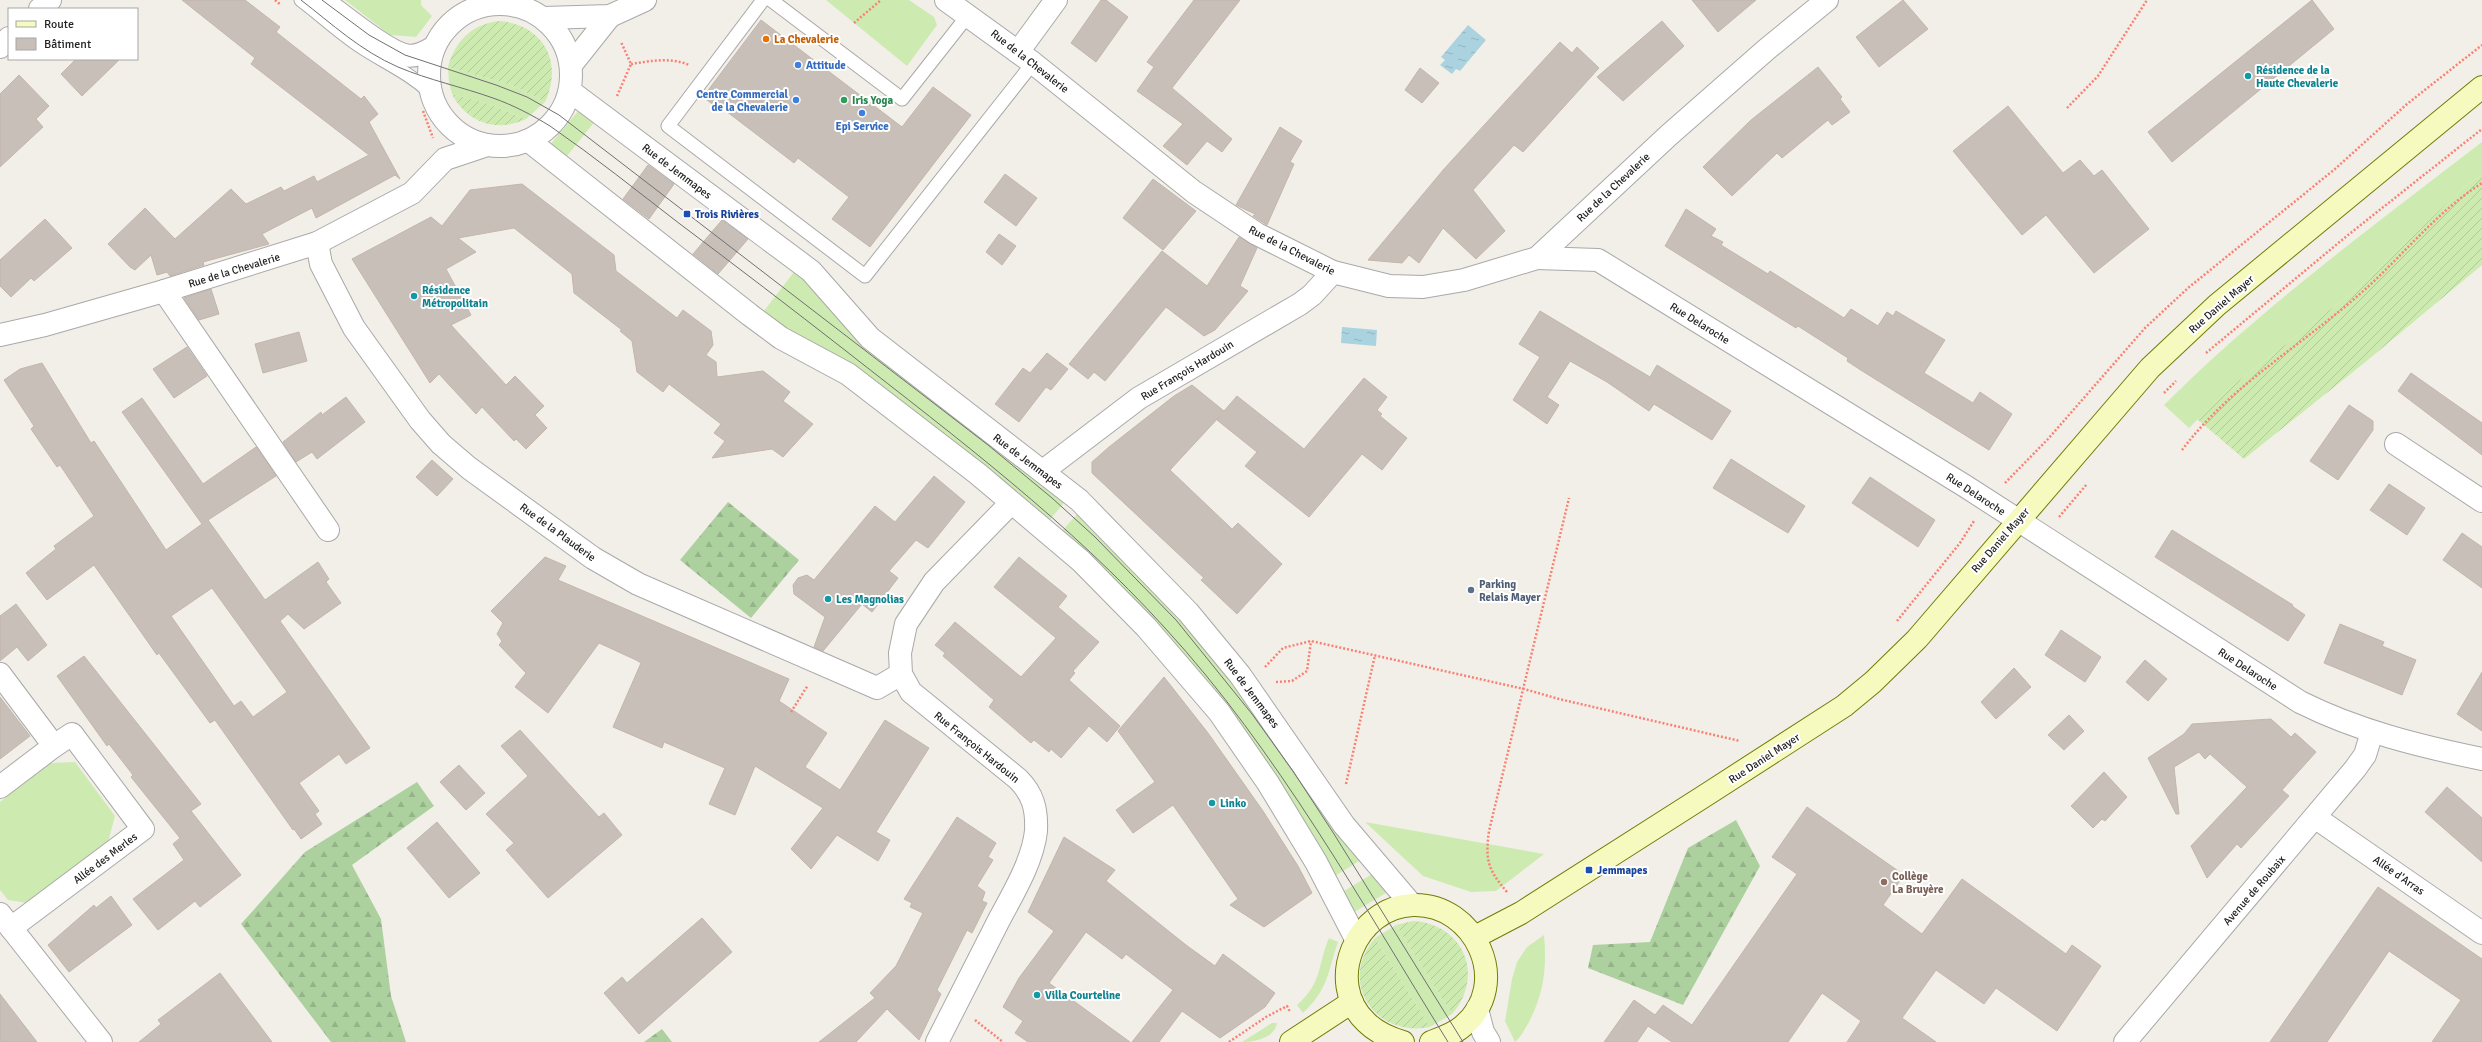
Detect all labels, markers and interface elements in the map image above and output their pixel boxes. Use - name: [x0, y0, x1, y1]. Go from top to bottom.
- legend: [8, 8, 138, 60]
- text: Route: [44, 17, 74, 32]
- street label: Rue de la Chevalerie: [988, 27, 1071, 96]
- place label: La Chevalerie: [774, 33, 839, 46]
- marker: La Chevalerie: [761, 34, 771, 44]
- text: Bâtiment: [44, 37, 91, 52]
- place label: Attitude: [806, 59, 846, 72]
- marker: Attitude: [793, 60, 803, 70]
- place label: Résidence de la Haute Chevalerie: [2256, 64, 2339, 90]
- marker: Résidence de la Haute Chevalerie: [2243, 71, 2253, 81]
- place label: Centre Commercial de la Chevalerie: [696, 88, 789, 114]
- place label: Iris Yoga: [852, 94, 893, 107]
- marker: Centre Commercial de la Chevalerie: [791, 95, 801, 105]
- marker: Iris Yoga: [839, 95, 849, 105]
- marker: Epi Service: [857, 108, 867, 118]
- place label: Epi Service: [835, 120, 889, 133]
- street label: Rue de Jemmapes: [639, 141, 714, 202]
- street label: Rue de la Chevalerie: [1574, 150, 1653, 225]
- place label: Trois Rivières: [695, 208, 759, 221]
- marker: Trois Rivières: [682, 209, 692, 219]
- street label: Rue de la Chevalerie: [1246, 223, 1337, 278]
- street label: Rue de la Chevalerie: [187, 250, 282, 291]
- street label: Rue Daniel Mayer: [2186, 273, 2257, 336]
- place label: Résidence Métropolitain: [422, 284, 488, 310]
- marker: Résidence Métropolitain: [409, 291, 419, 301]
- street label: Rue Delaroche: [1667, 300, 1732, 347]
- street label: Rue François Hardouin: [1139, 338, 1236, 403]
- street label: Rue de Jemmapes: [990, 431, 1065, 492]
- street label: Rue Delaroche: [1944, 470, 2008, 518]
- street label: Rue de la Plauderie: [517, 501, 598, 564]
- street label: Rue Daniel Mayer: [1969, 505, 2032, 576]
- place label: Parking Relais Mayer: [1479, 578, 1541, 604]
- marker: Parking Relais Mayer: [1466, 585, 1476, 595]
- place label: Les Magnolias: [836, 593, 904, 606]
- marker: Les Magnolias: [823, 594, 833, 604]
- street label: Rue Delaroche: [2216, 645, 2280, 693]
- street label: Rue de Jemmapes: [1221, 656, 1282, 731]
- street label: Rue François Hardouin: [931, 709, 1022, 786]
- street label: Rue Daniel Mayer: [1726, 731, 1802, 786]
- place label: Linko: [1220, 797, 1246, 810]
- marker: Linko: [1207, 798, 1217, 808]
- street label: Allée des Merles: [71, 830, 140, 887]
- street label: Avenue de Roubaix: [2221, 853, 2288, 928]
- street label: Allée d'Arras: [2371, 853, 2427, 898]
- place label: Jemmapes: [1597, 864, 1647, 877]
- marker: Jemmapes: [1584, 865, 1594, 875]
- place label: Collège La Bruyère: [1892, 870, 1944, 896]
- marker: Collège La Bruyère: [1879, 877, 1889, 887]
- place label: Villa Courteline: [1045, 989, 1121, 1002]
- marker: Villa Courteline: [1032, 990, 1042, 1000]

